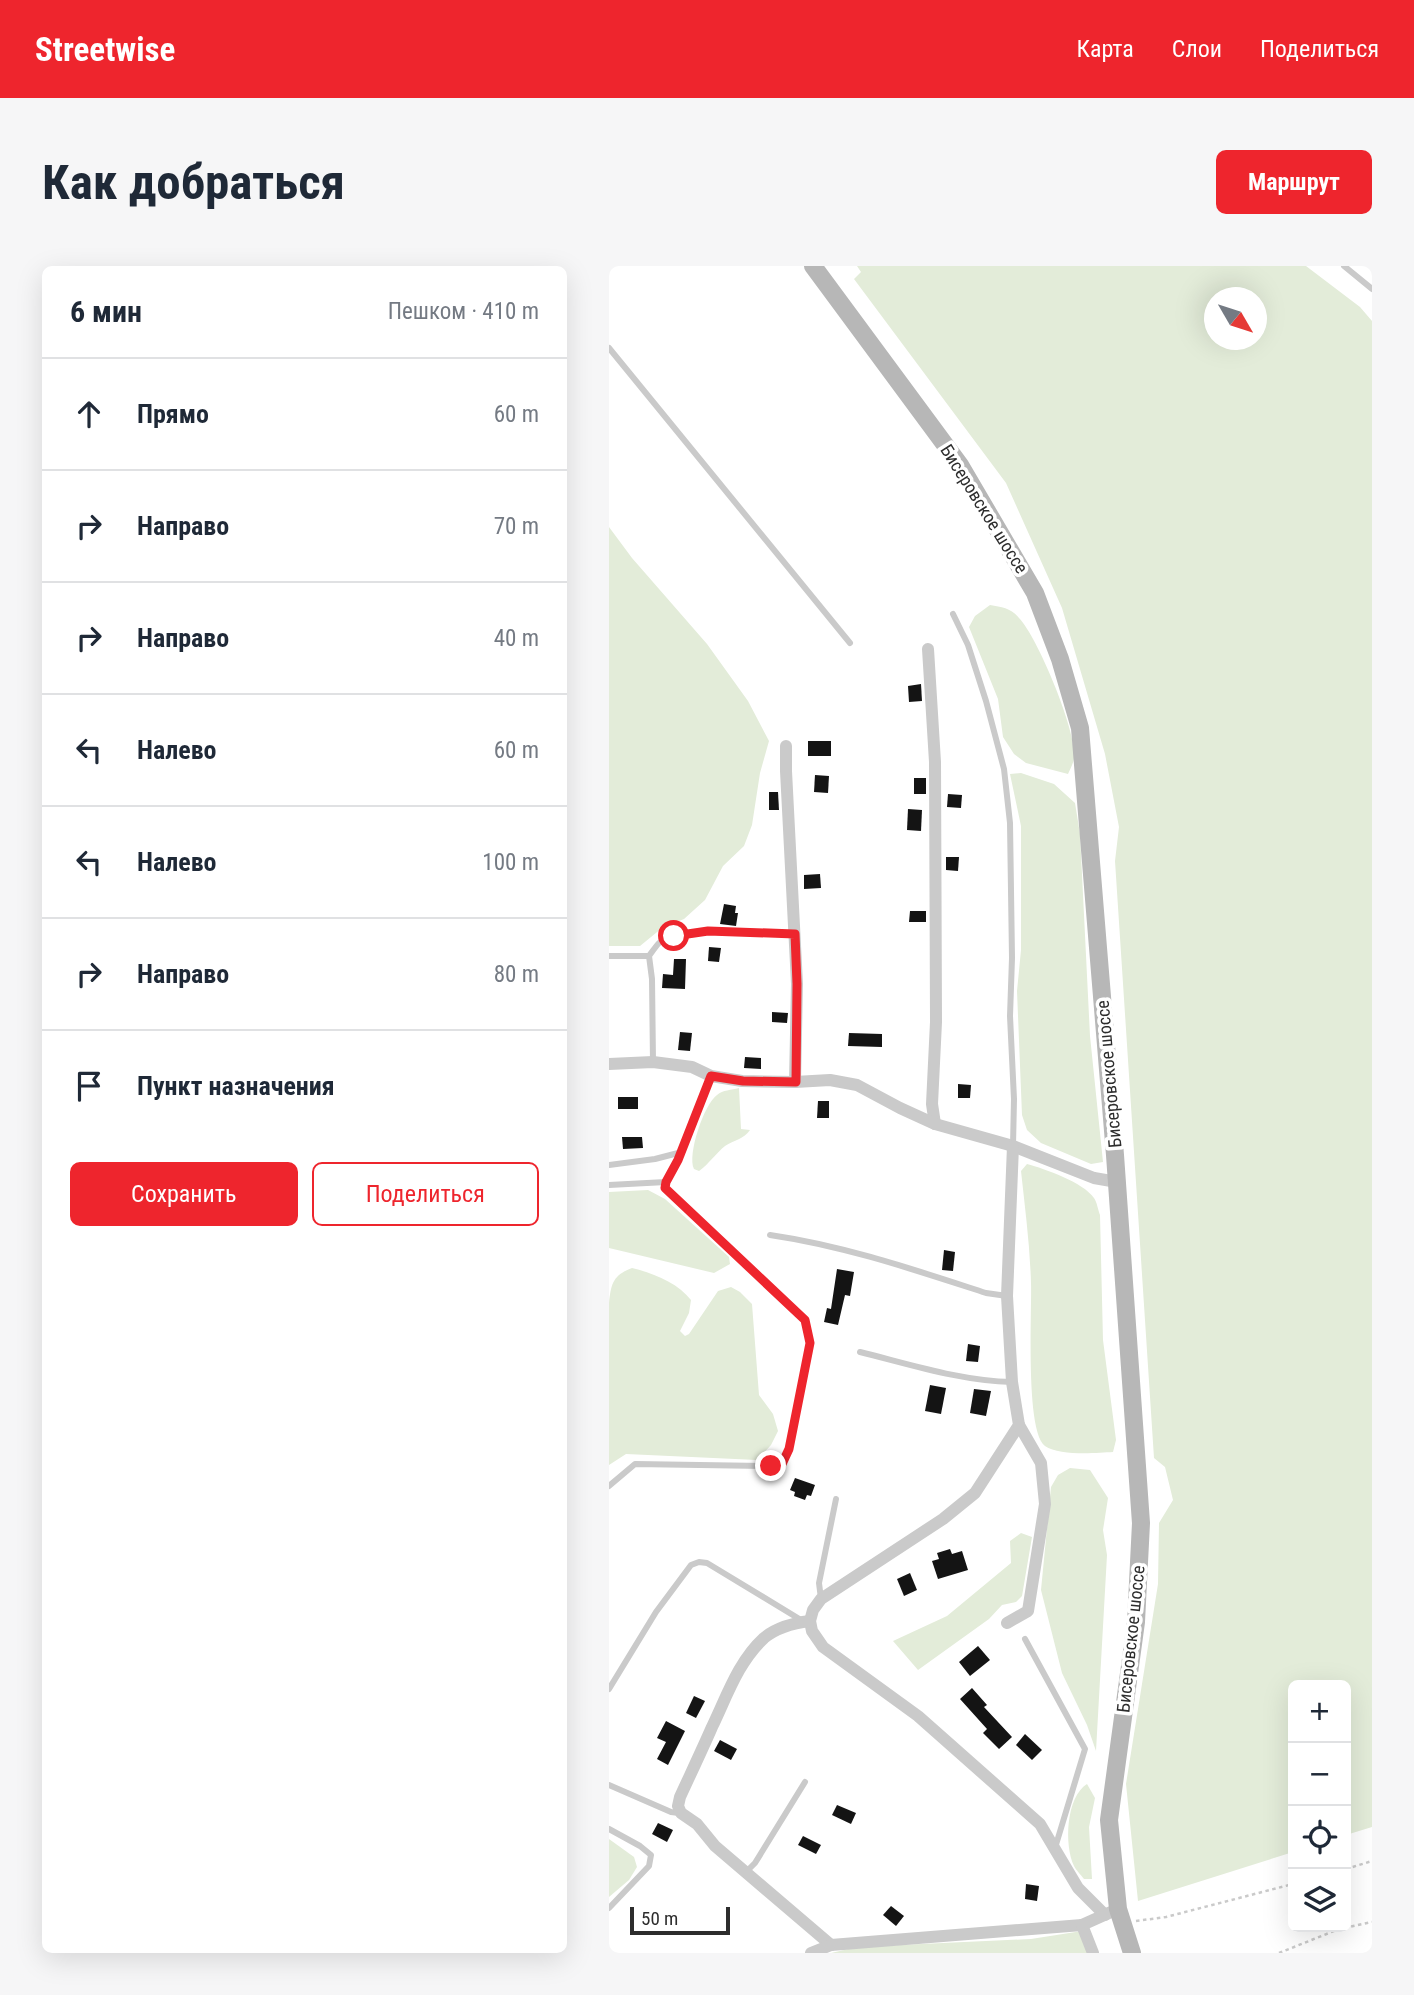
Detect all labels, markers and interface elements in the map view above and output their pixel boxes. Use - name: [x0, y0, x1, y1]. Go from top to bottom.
- text: Streetwise: [35, 30, 175, 69]
- text: Карта: [1076, 35, 1134, 63]
- text: Слои: [1172, 35, 1222, 63]
- text: Поделиться: [1260, 35, 1379, 63]
- button: Маршрут: [1216, 150, 1372, 214]
- text: Как добраться: [42, 154, 345, 211]
- north arrow: [1204, 287, 1267, 350]
- text: 6 мин: [70, 294, 142, 329]
- text: Пешком · 410 m: [388, 298, 539, 325]
- icon: ahead: [70, 395, 108, 433]
- text: Прямо: [137, 399, 209, 429]
- text: 60 m: [494, 401, 539, 428]
- street label: Бисеровское шоссе: [936, 440, 1033, 577]
- icon: right: [70, 507, 108, 545]
- text: Направо: [137, 511, 229, 541]
- text: 70 m: [494, 513, 539, 540]
- icon: right: [70, 619, 108, 657]
- text: Направо: [137, 623, 229, 653]
- text: 40 m: [494, 625, 539, 652]
- icon: left: [70, 731, 108, 769]
- text: Налево: [137, 735, 217, 765]
- text: 60 m: [494, 737, 539, 764]
- icon: left: [70, 843, 108, 881]
- text: Налево: [137, 847, 217, 877]
- text: 100 m: [482, 849, 539, 876]
- route start: [658, 920, 689, 951]
- icon: right: [70, 955, 108, 993]
- text: Направо: [137, 959, 229, 989]
- text: 80 m: [494, 961, 539, 988]
- street label: Бисеровское шоссе: [1092, 999, 1125, 1149]
- icon: arrive: [70, 1067, 108, 1105]
- text: Пункт назначения: [137, 1071, 335, 1101]
- button: Сохранить: [70, 1162, 298, 1226]
- button: Поделиться: [312, 1162, 539, 1226]
- route end: [755, 1450, 786, 1481]
- street label: Бисеровское шоссе: [1112, 1564, 1149, 1714]
- map controls: [1288, 1680, 1351, 1932]
- button: +: [1288, 1680, 1351, 1743]
- button: −: [1288, 1743, 1351, 1806]
- button: locate: [1288, 1806, 1351, 1869]
- button: layers: [1288, 1869, 1351, 1932]
- scale bar: [630, 1904, 730, 1936]
- text: 50 m: [641, 1907, 678, 1930]

